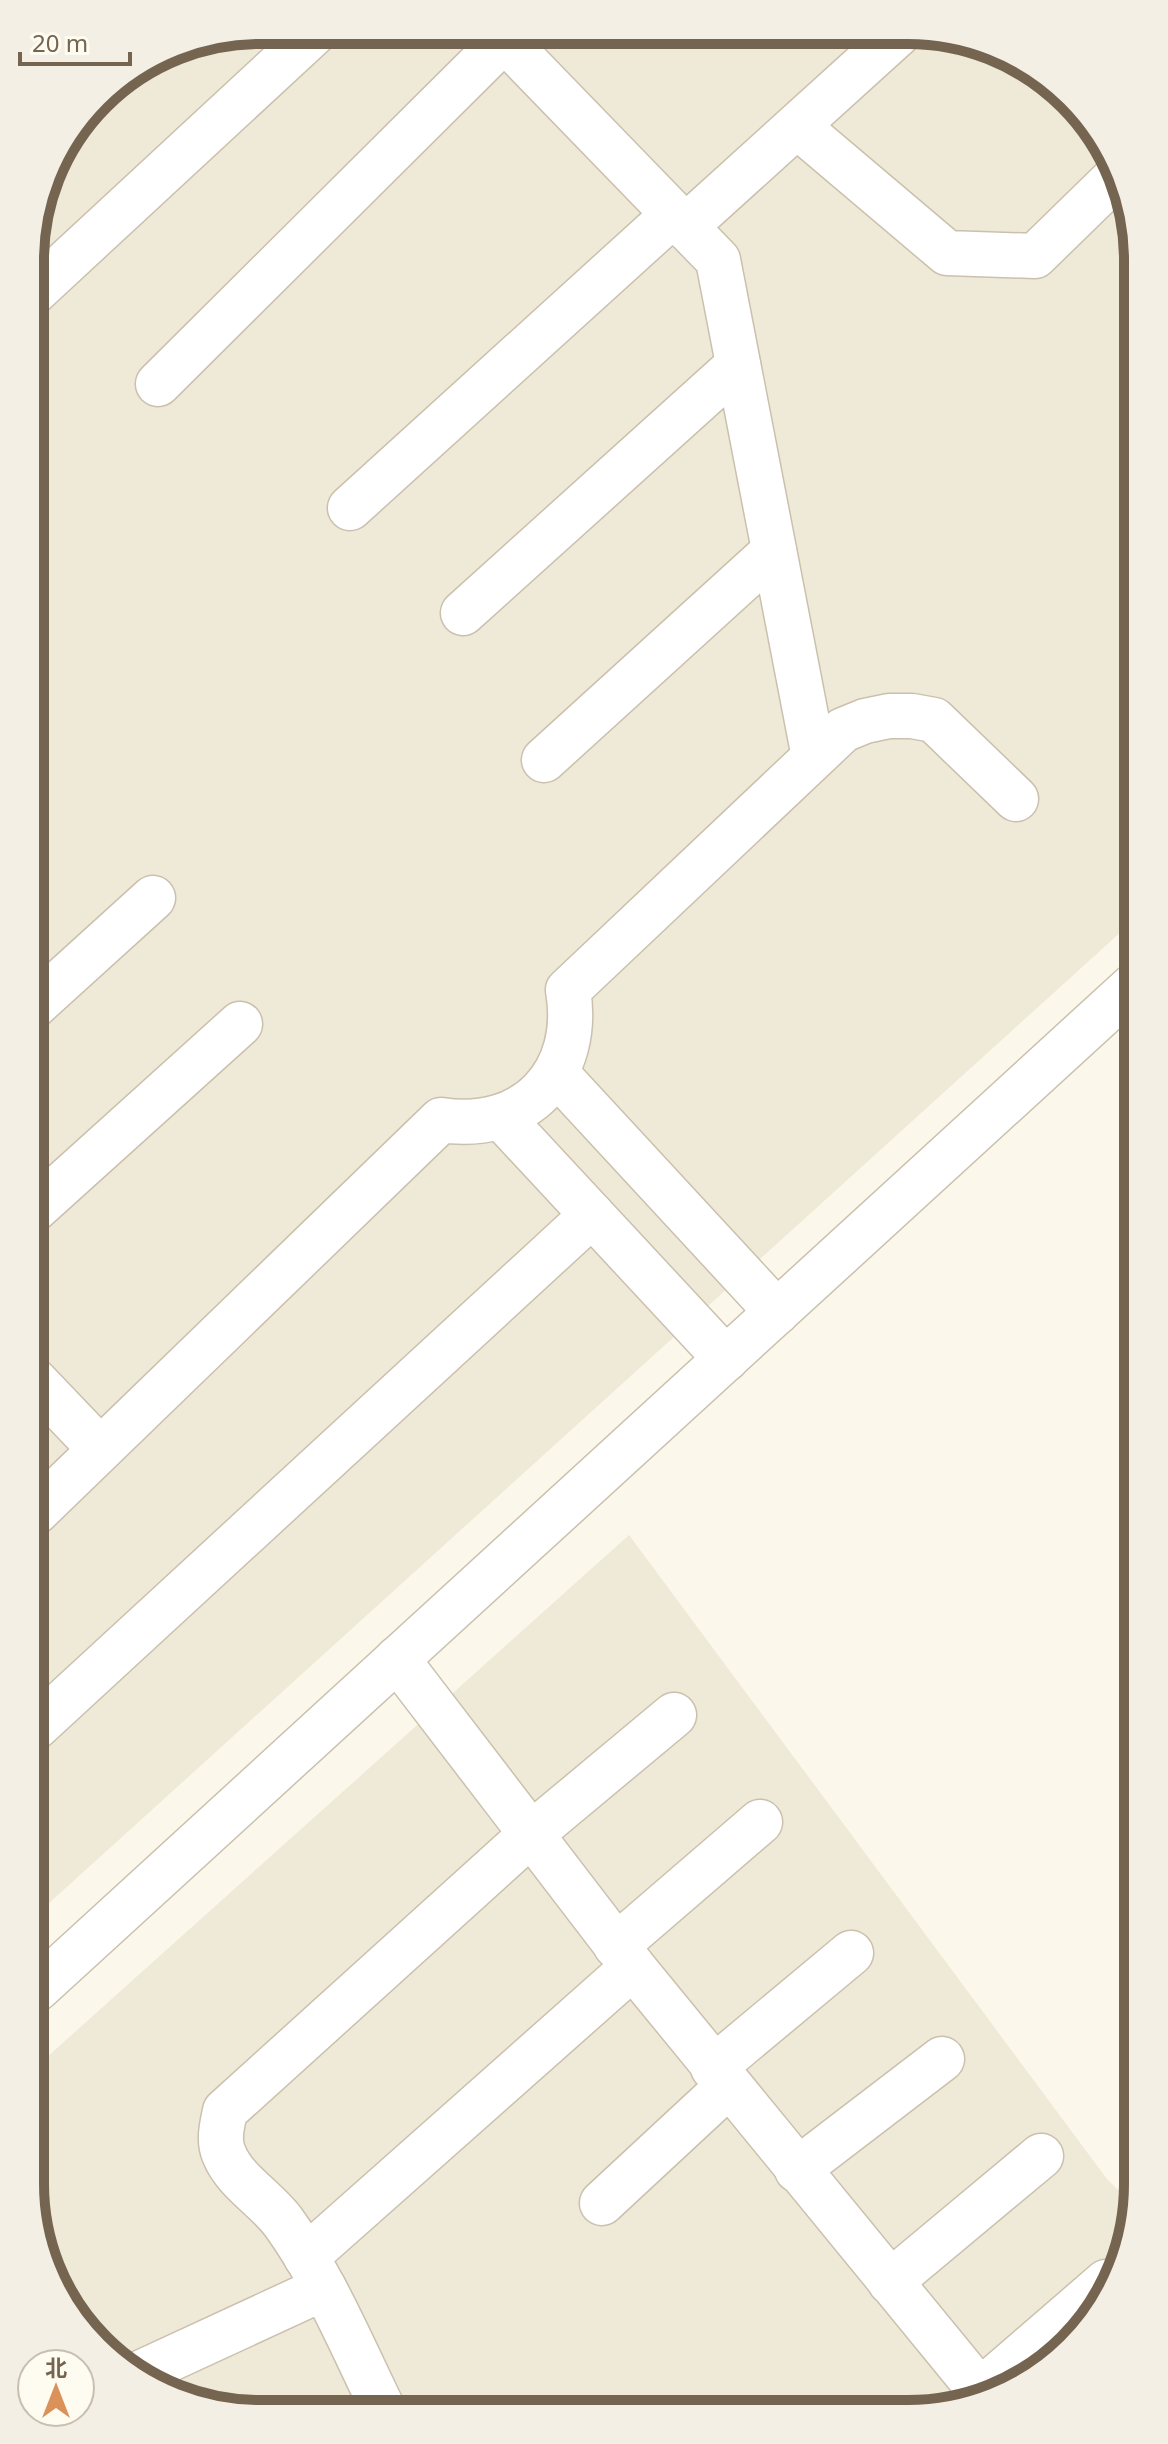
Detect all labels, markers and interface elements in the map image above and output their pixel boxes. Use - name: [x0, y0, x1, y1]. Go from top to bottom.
- scale bar: [20, 16, 130, 66]
- text: 20 m: [32, 26, 88, 59]
- north arrow: [16, 2348, 96, 2428]
- text: 北: [45, 2352, 67, 2382]

